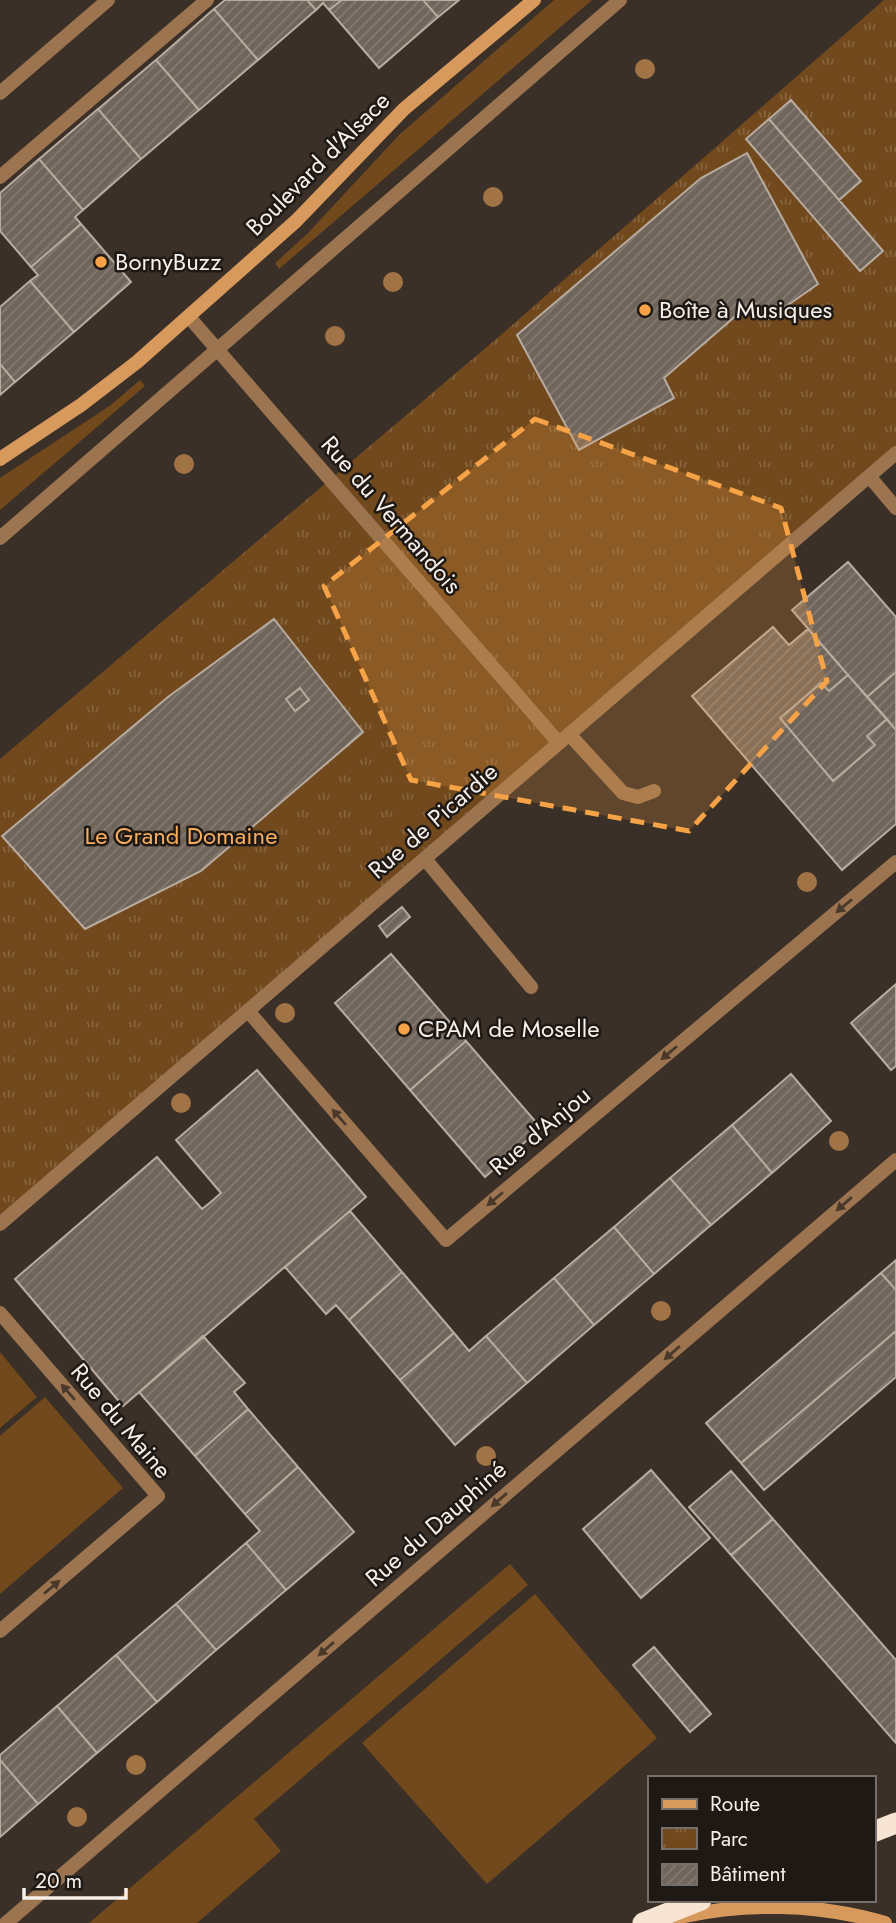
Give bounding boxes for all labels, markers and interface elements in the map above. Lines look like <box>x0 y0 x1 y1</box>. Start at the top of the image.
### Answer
street label: Boulevard d'Alsace <box>238 84 398 244</box>
place label: BornyBuzz <box>115 244 222 279</box>
marker: BornyBuzz <box>93 254 109 270</box>
place label: Boîte à Musiques <box>659 292 832 327</box>
marker: Boîte à Musiques <box>637 302 653 318</box>
street label: Rue du Vermandois <box>313 428 470 601</box>
street label: Rue de Picardie <box>360 754 505 887</box>
park label: Le Grand Domaine <box>84 818 278 853</box>
one-way arrow <box>835 899 853 914</box>
place label: CPAM de Moselle <box>418 1011 600 1046</box>
marker: CPAM de Moselle <box>396 1021 412 1037</box>
one-way arrow <box>661 1045 679 1060</box>
street label: Rue d'Anjou <box>481 1078 598 1183</box>
one-way arrow <box>331 1108 347 1126</box>
one-way arrow <box>487 1191 504 1206</box>
one-way arrow <box>836 1196 853 1211</box>
one-way arrow <box>663 1345 680 1360</box>
street label: Rue du Maine <box>63 1355 180 1486</box>
one-way arrow <box>60 1383 76 1401</box>
street label: Rue du Dauphiné <box>357 1452 514 1595</box>
one-way arrow <box>490 1492 507 1507</box>
one-way arrow <box>43 1579 61 1594</box>
one-way arrow <box>318 1641 335 1656</box>
legend <box>648 1776 875 1902</box>
text: Route <box>710 1789 760 1819</box>
text: Parc <box>710 1824 748 1854</box>
scale bar <box>24 1856 126 1900</box>
text: Bâtiment <box>710 1859 786 1889</box>
text: 20 m <box>35 1866 82 1896</box>

